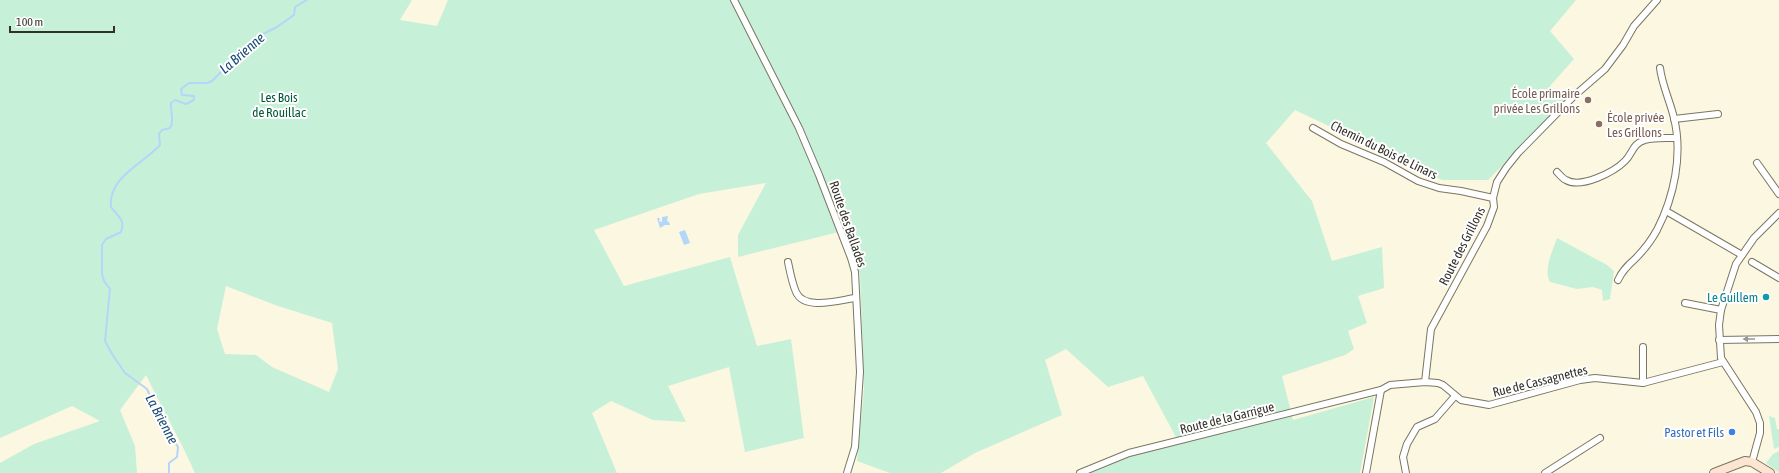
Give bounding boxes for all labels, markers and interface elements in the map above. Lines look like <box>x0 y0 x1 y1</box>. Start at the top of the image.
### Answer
scale bar <box>10 8 114 34</box>
text: 100 m <box>16 15 43 29</box>
water label: La Brienne <box>216 29 268 77</box>
place label: École primaire privée Les Grillons <box>1493 86 1580 116</box>
park label: Les Bois de Rouillac <box>252 90 306 120</box>
marker: École primaire privée Les Grillons <box>1583 95 1593 105</box>
place label: École privée Les Grillons <box>1607 110 1665 140</box>
street label: Chemin du Bois de Linars <box>1328 118 1440 183</box>
marker: École privée Les Grillons <box>1594 119 1604 129</box>
street label: Route des Ballades <box>826 179 870 270</box>
street label: Route des Grillons <box>1436 204 1488 288</box>
place label: Le Guillem <box>1707 290 1758 305</box>
marker: Le Guillem <box>1761 292 1771 302</box>
one-way arrow <box>1742 336 1755 342</box>
street label: Rue de Cassagnettes <box>1491 362 1589 400</box>
water label: La Brienne <box>142 391 182 447</box>
street label: Route de la Garrigue <box>1178 399 1276 437</box>
place label: Pastor et Fils <box>1664 425 1724 440</box>
marker: Pastor et Fils <box>1727 427 1737 437</box>

